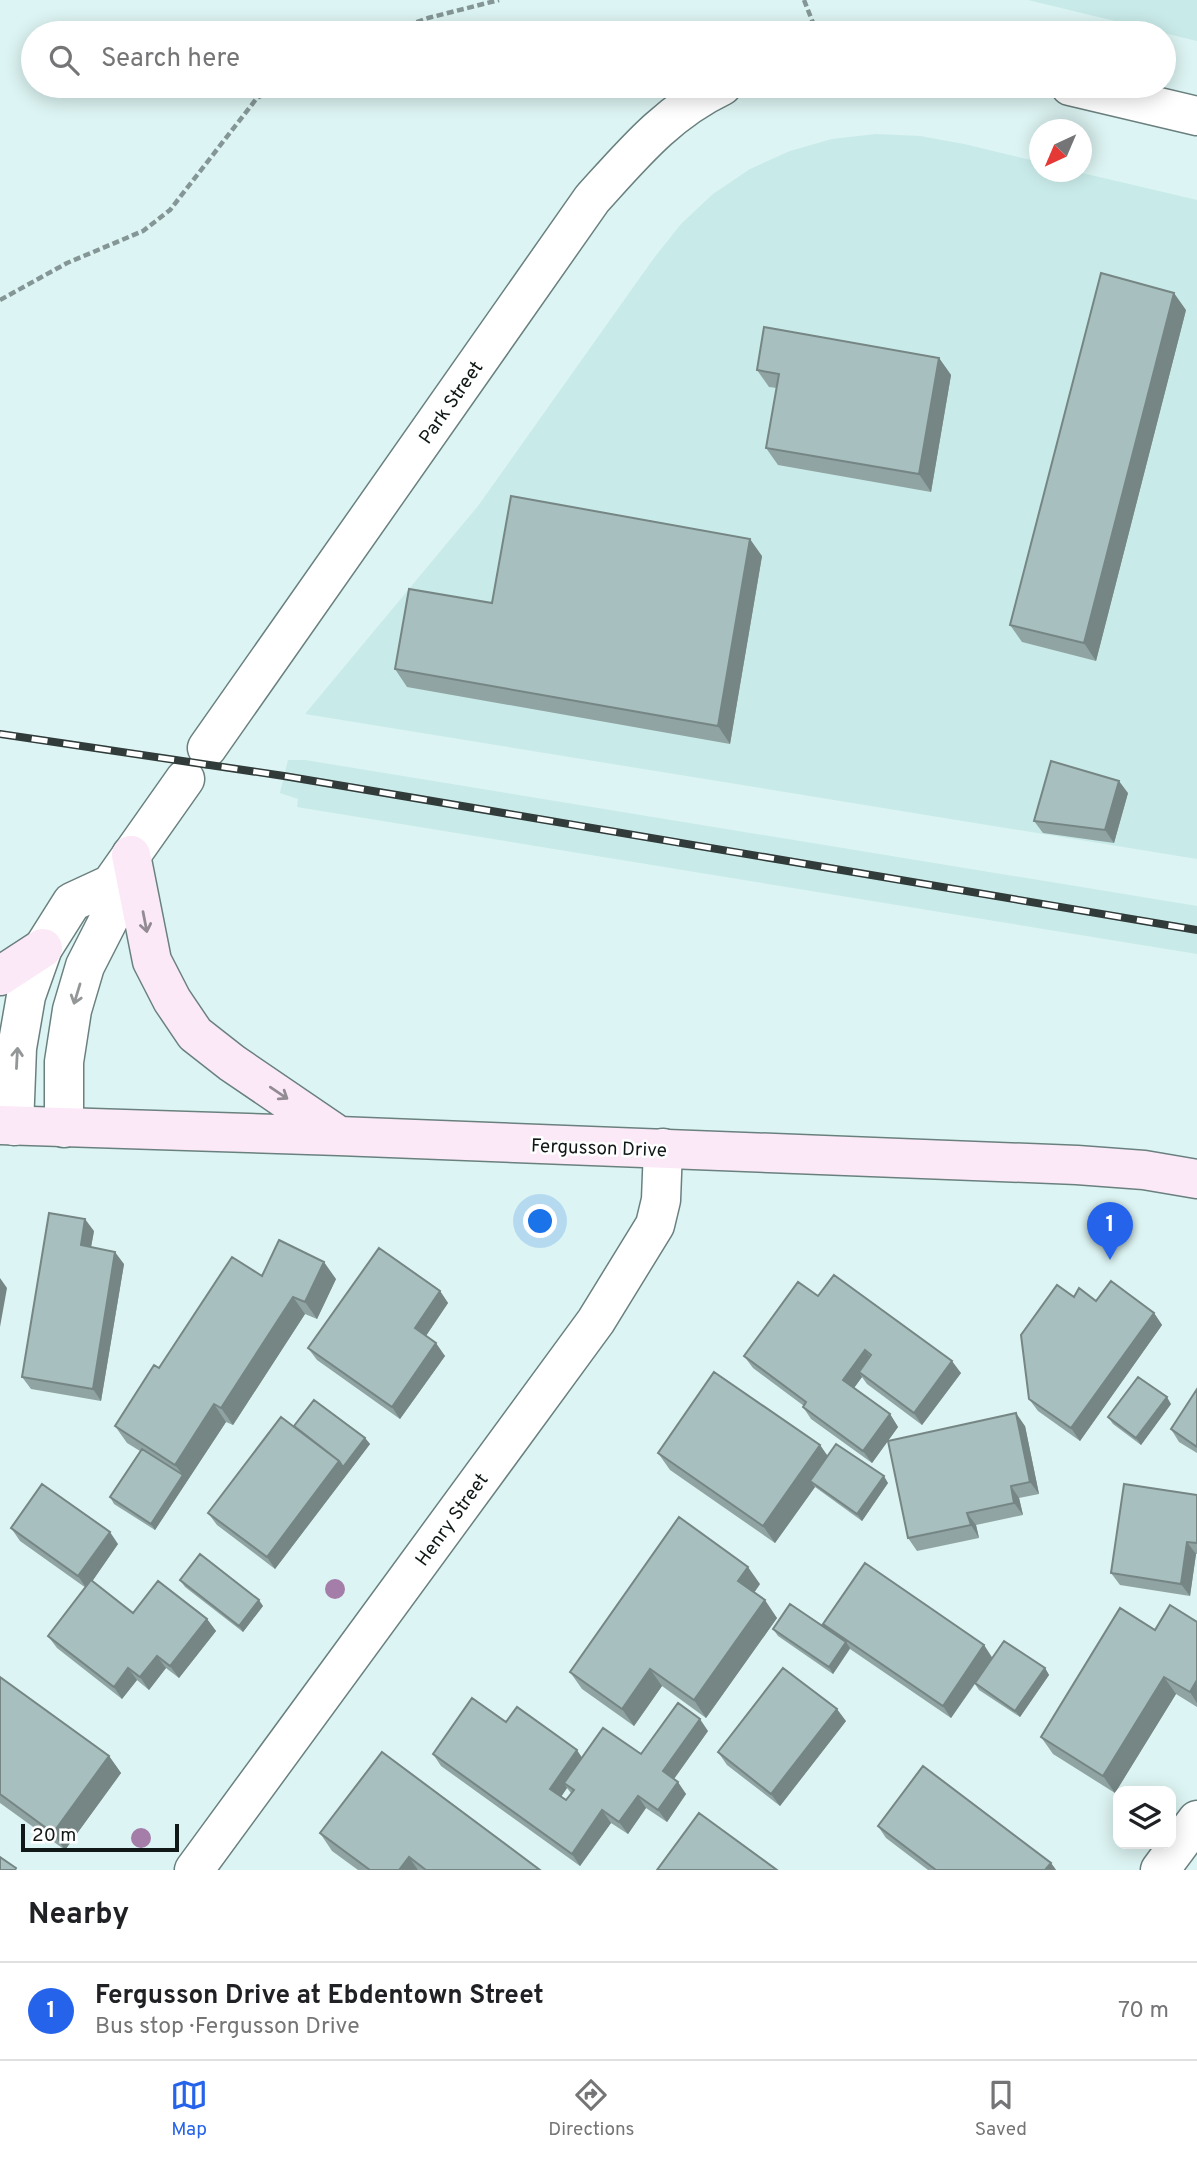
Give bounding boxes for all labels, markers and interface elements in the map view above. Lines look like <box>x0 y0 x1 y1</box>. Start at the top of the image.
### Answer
search box <box>21 21 1176 98</box>
icon: search <box>45 41 83 79</box>
text: Search here <box>101 43 240 76</box>
north arrow <box>1029 119 1092 182</box>
street label: Park Street <box>414 357 489 449</box>
one-way arrow <box>138 910 152 933</box>
one-way arrow <box>69 983 82 1005</box>
one-way arrow <box>10 1047 23 1070</box>
one-way arrow <box>269 1086 288 1101</box>
street label: Fergusson Drive <box>530 1135 667 1163</box>
pin: 1 <box>1087 1202 1133 1260</box>
your location <box>523 1204 557 1238</box>
street label: Henry Street <box>411 1469 494 1571</box>
map controls <box>1113 1786 1176 1849</box>
button: layers <box>1113 1786 1176 1849</box>
scale bar <box>21 1821 178 1853</box>
text: 20 m <box>32 1824 76 1848</box>
text: Nearby <box>28 1897 129 1934</box>
text: Fergusson Drive at Ebdentown Street <box>95 1980 544 2013</box>
text: 1 <box>46 1997 56 2026</box>
text: 70 m <box>1118 1997 1169 2026</box>
text: Bus stop · Fergusson Drive <box>95 2013 360 2042</box>
tab: Map <box>170 2076 208 2142</box>
tab: Directions <box>548 2076 635 2142</box>
tab: Saved <box>975 2076 1027 2142</box>

